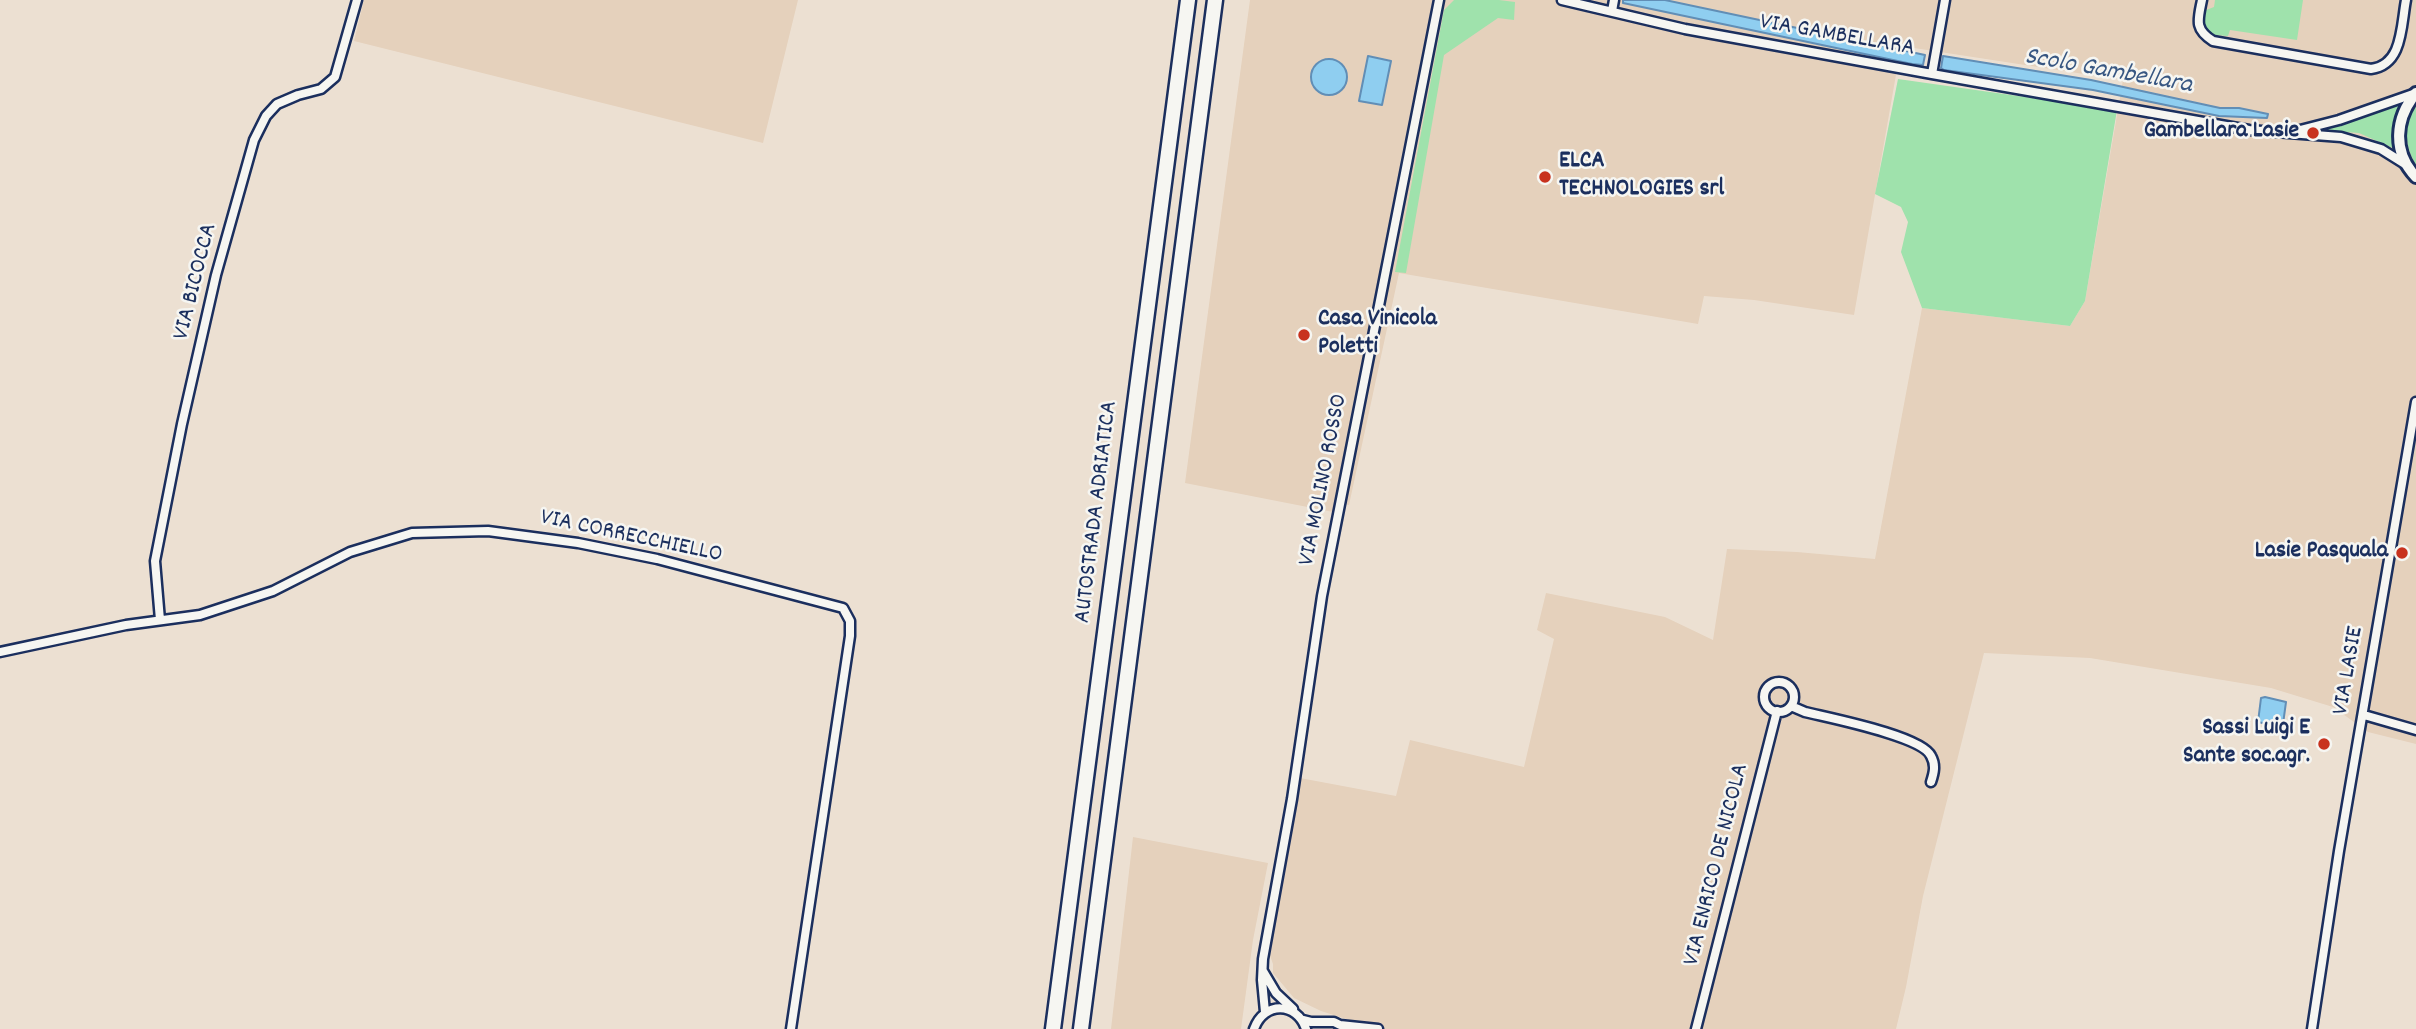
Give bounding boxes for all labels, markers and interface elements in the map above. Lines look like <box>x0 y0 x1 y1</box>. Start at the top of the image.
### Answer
street label: VIA GAMBELLARA <box>1757 9 1917 65</box>
water label: Scolo Gambellara <box>2022 43 2194 103</box>
place label: Gambellara Lasie <box>2144 119 2299 147</box>
marker: Gambellara Lasie <box>2305 125 2321 141</box>
place label: ELCA TECHNOLOGIES srl <box>1559 149 1724 205</box>
marker: ELCA TECHNOLOGIES srl <box>1537 169 1553 185</box>
street label: VIA BICOCCA <box>169 221 225 343</box>
place label: Casa Vinicola Poletti <box>1318 307 1437 363</box>
marker: Casa Vinicola Poletti <box>1296 327 1312 343</box>
street label: VIA MOLINO ROSSO <box>1294 392 1356 568</box>
street label: AUTOSTRADA ADRIATICA <box>1070 399 1126 625</box>
street label: VIA CORRECCHIELLO <box>537 505 725 571</box>
place label: Lasie Pasquala <box>2255 539 2388 567</box>
marker: Lasie Pasquala <box>2394 545 2410 561</box>
street label: VIA LASIE <box>2328 624 2372 718</box>
place label: Sassi Luigi E Sante soc.agr. <box>2183 716 2310 772</box>
marker: Sassi Luigi E Sante soc.agr. <box>2316 736 2332 752</box>
street label: VIA ENRICO DE NICOLA <box>1679 761 1757 969</box>

